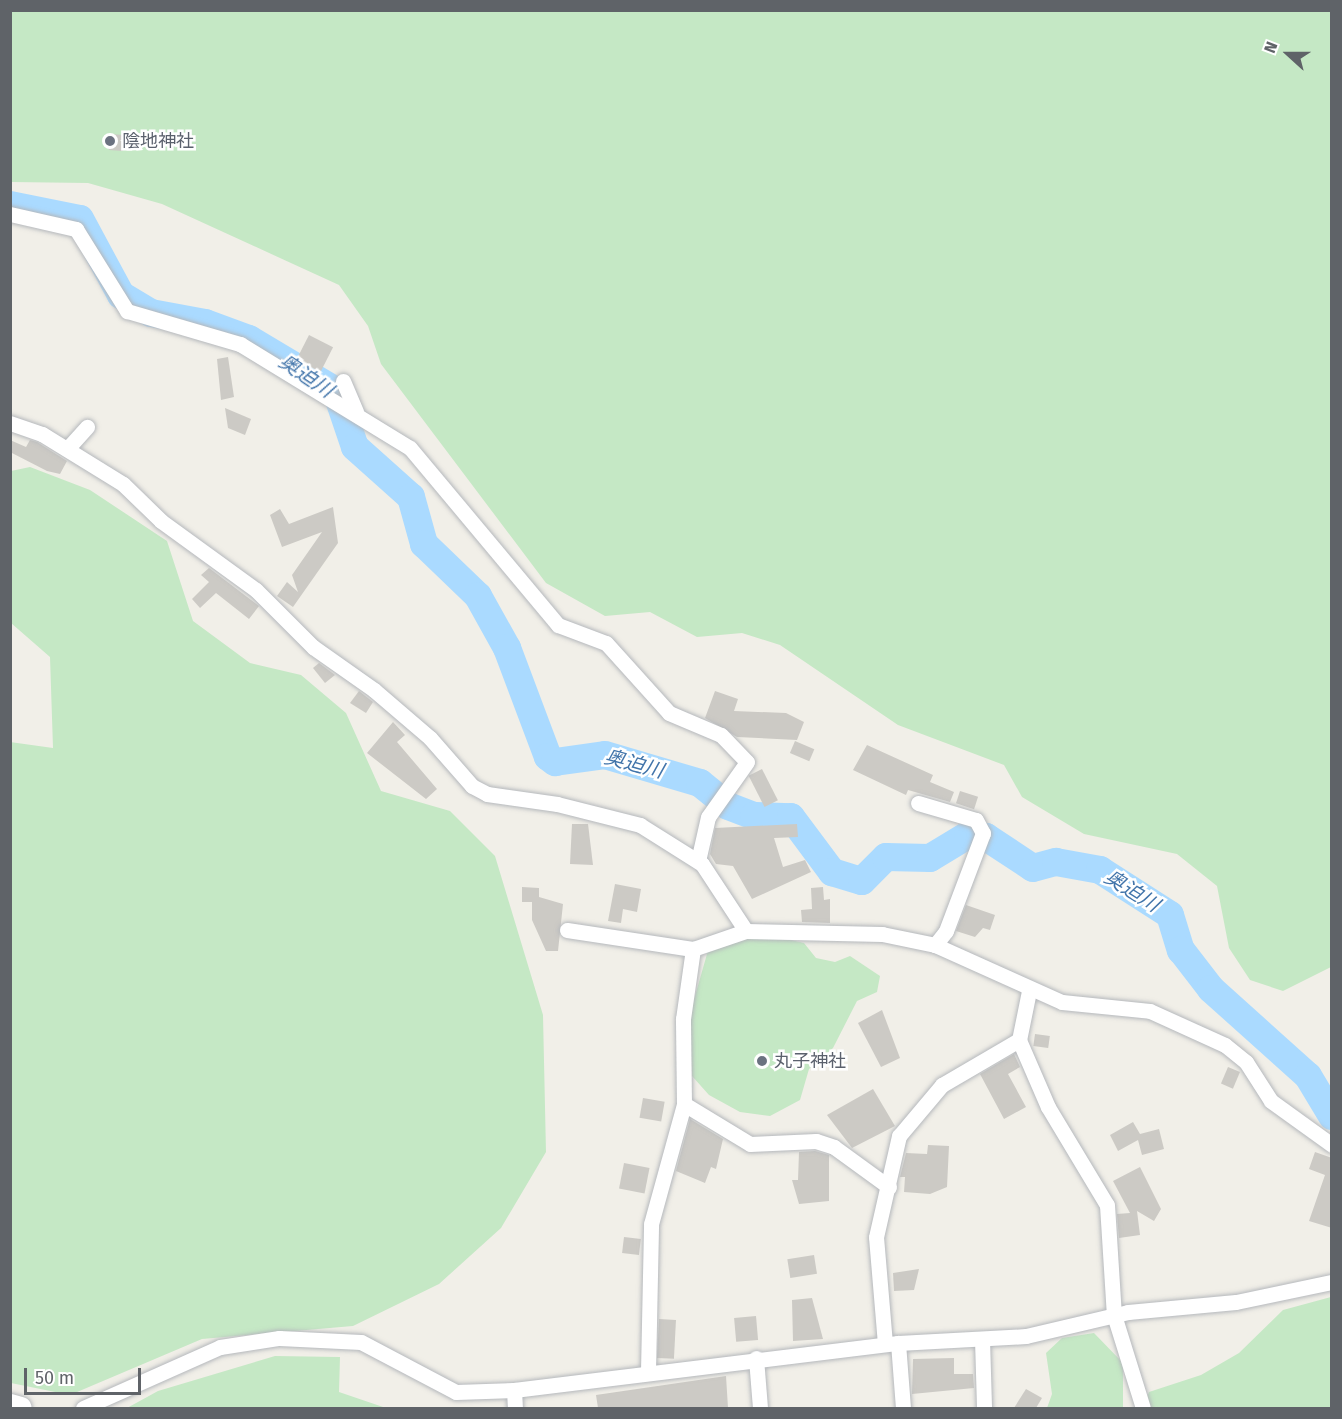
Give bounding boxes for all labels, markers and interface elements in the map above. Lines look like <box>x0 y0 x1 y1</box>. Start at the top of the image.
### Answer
north arrow <box>1258 24 1318 84</box>
text: N <box>1260 39 1281 56</box>
place label: 陰地神社 <box>122 130 194 152</box>
marker: 陰地神社 <box>103 134 117 148</box>
water label: 奥迫川 <box>274 349 338 403</box>
water label: 奥迫川 <box>602 745 666 783</box>
water label: 奥迫川 <box>1100 865 1164 917</box>
place label: 丸子神社 <box>774 1050 846 1072</box>
marker: 丸子神社 <box>755 1054 769 1068</box>
scale bar <box>27 1356 144 1394</box>
text: 50 m <box>35 1367 74 1389</box>

